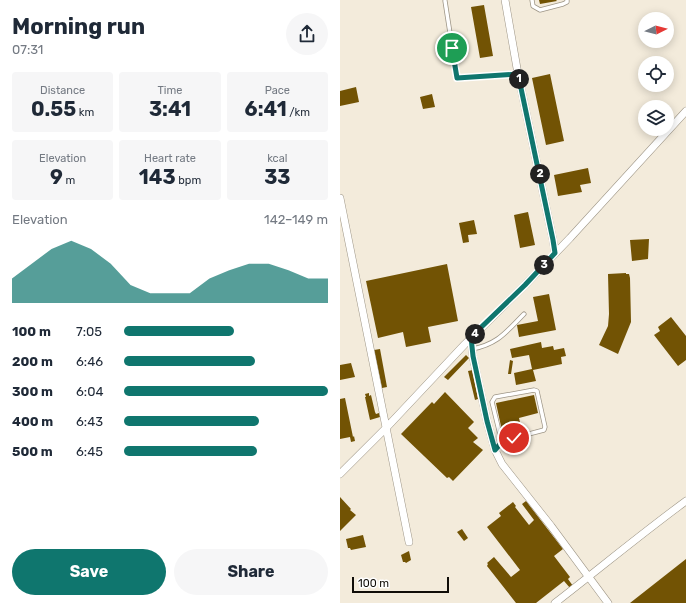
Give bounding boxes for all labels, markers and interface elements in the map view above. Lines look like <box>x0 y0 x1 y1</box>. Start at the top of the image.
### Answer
north arrow <box>638 12 674 48</box>
map controls <box>638 12 674 136</box>
text: Morning run <box>12 13 145 40</box>
button: share <box>286 13 328 55</box>
pin <box>435 31 469 65</box>
icon: arrive <box>441 37 463 59</box>
text: 07:31 <box>12 42 43 57</box>
button: locate <box>638 56 674 92</box>
pin: 1 <box>509 69 529 89</box>
text: 1 <box>516 72 522 85</box>
text: Distance <box>40 84 85 97</box>
text: Time <box>158 84 182 97</box>
text: Pace <box>265 84 290 97</box>
text: 0.55 <box>31 97 76 121</box>
text: 3:41 <box>149 97 191 121</box>
text: 6:41 <box>245 97 287 121</box>
button: layers <box>638 100 674 136</box>
text: km <box>76 106 94 119</box>
text: /km <box>287 106 310 119</box>
text: Elevation <box>39 152 86 165</box>
text: Heart rate <box>144 152 196 165</box>
text: kcal <box>267 152 287 165</box>
pin: 2 <box>530 164 550 184</box>
text: 9 <box>50 165 63 189</box>
text: 143 <box>139 165 176 189</box>
text: 33 <box>264 165 291 189</box>
text: 2 <box>536 167 544 180</box>
text: m <box>63 174 75 187</box>
text: bpm <box>176 174 201 187</box>
text: Elevation <box>12 212 68 227</box>
text: 142–149 m <box>264 212 328 227</box>
pin: 3 <box>534 255 554 275</box>
text: 3 <box>540 258 548 271</box>
text: 100 m <box>12 324 51 339</box>
text: 7:05 <box>76 324 102 339</box>
pin: 4 <box>465 324 485 344</box>
text: 4 <box>471 327 479 340</box>
text: 200 m <box>12 354 53 369</box>
text: 6:46 <box>76 354 103 369</box>
text: 300 m <box>12 384 53 399</box>
text: 6:04 <box>76 384 104 399</box>
text: 400 m <box>12 414 53 429</box>
text: 6:43 <box>76 414 103 429</box>
pin <box>497 421 531 455</box>
icon: check <box>503 427 525 449</box>
text: 500 m <box>12 444 53 459</box>
text: 6:45 <box>76 444 103 459</box>
button: Save <box>12 549 166 595</box>
button: Share <box>174 549 328 595</box>
scale bar <box>352 575 449 594</box>
text: 100 m <box>358 577 389 590</box>

